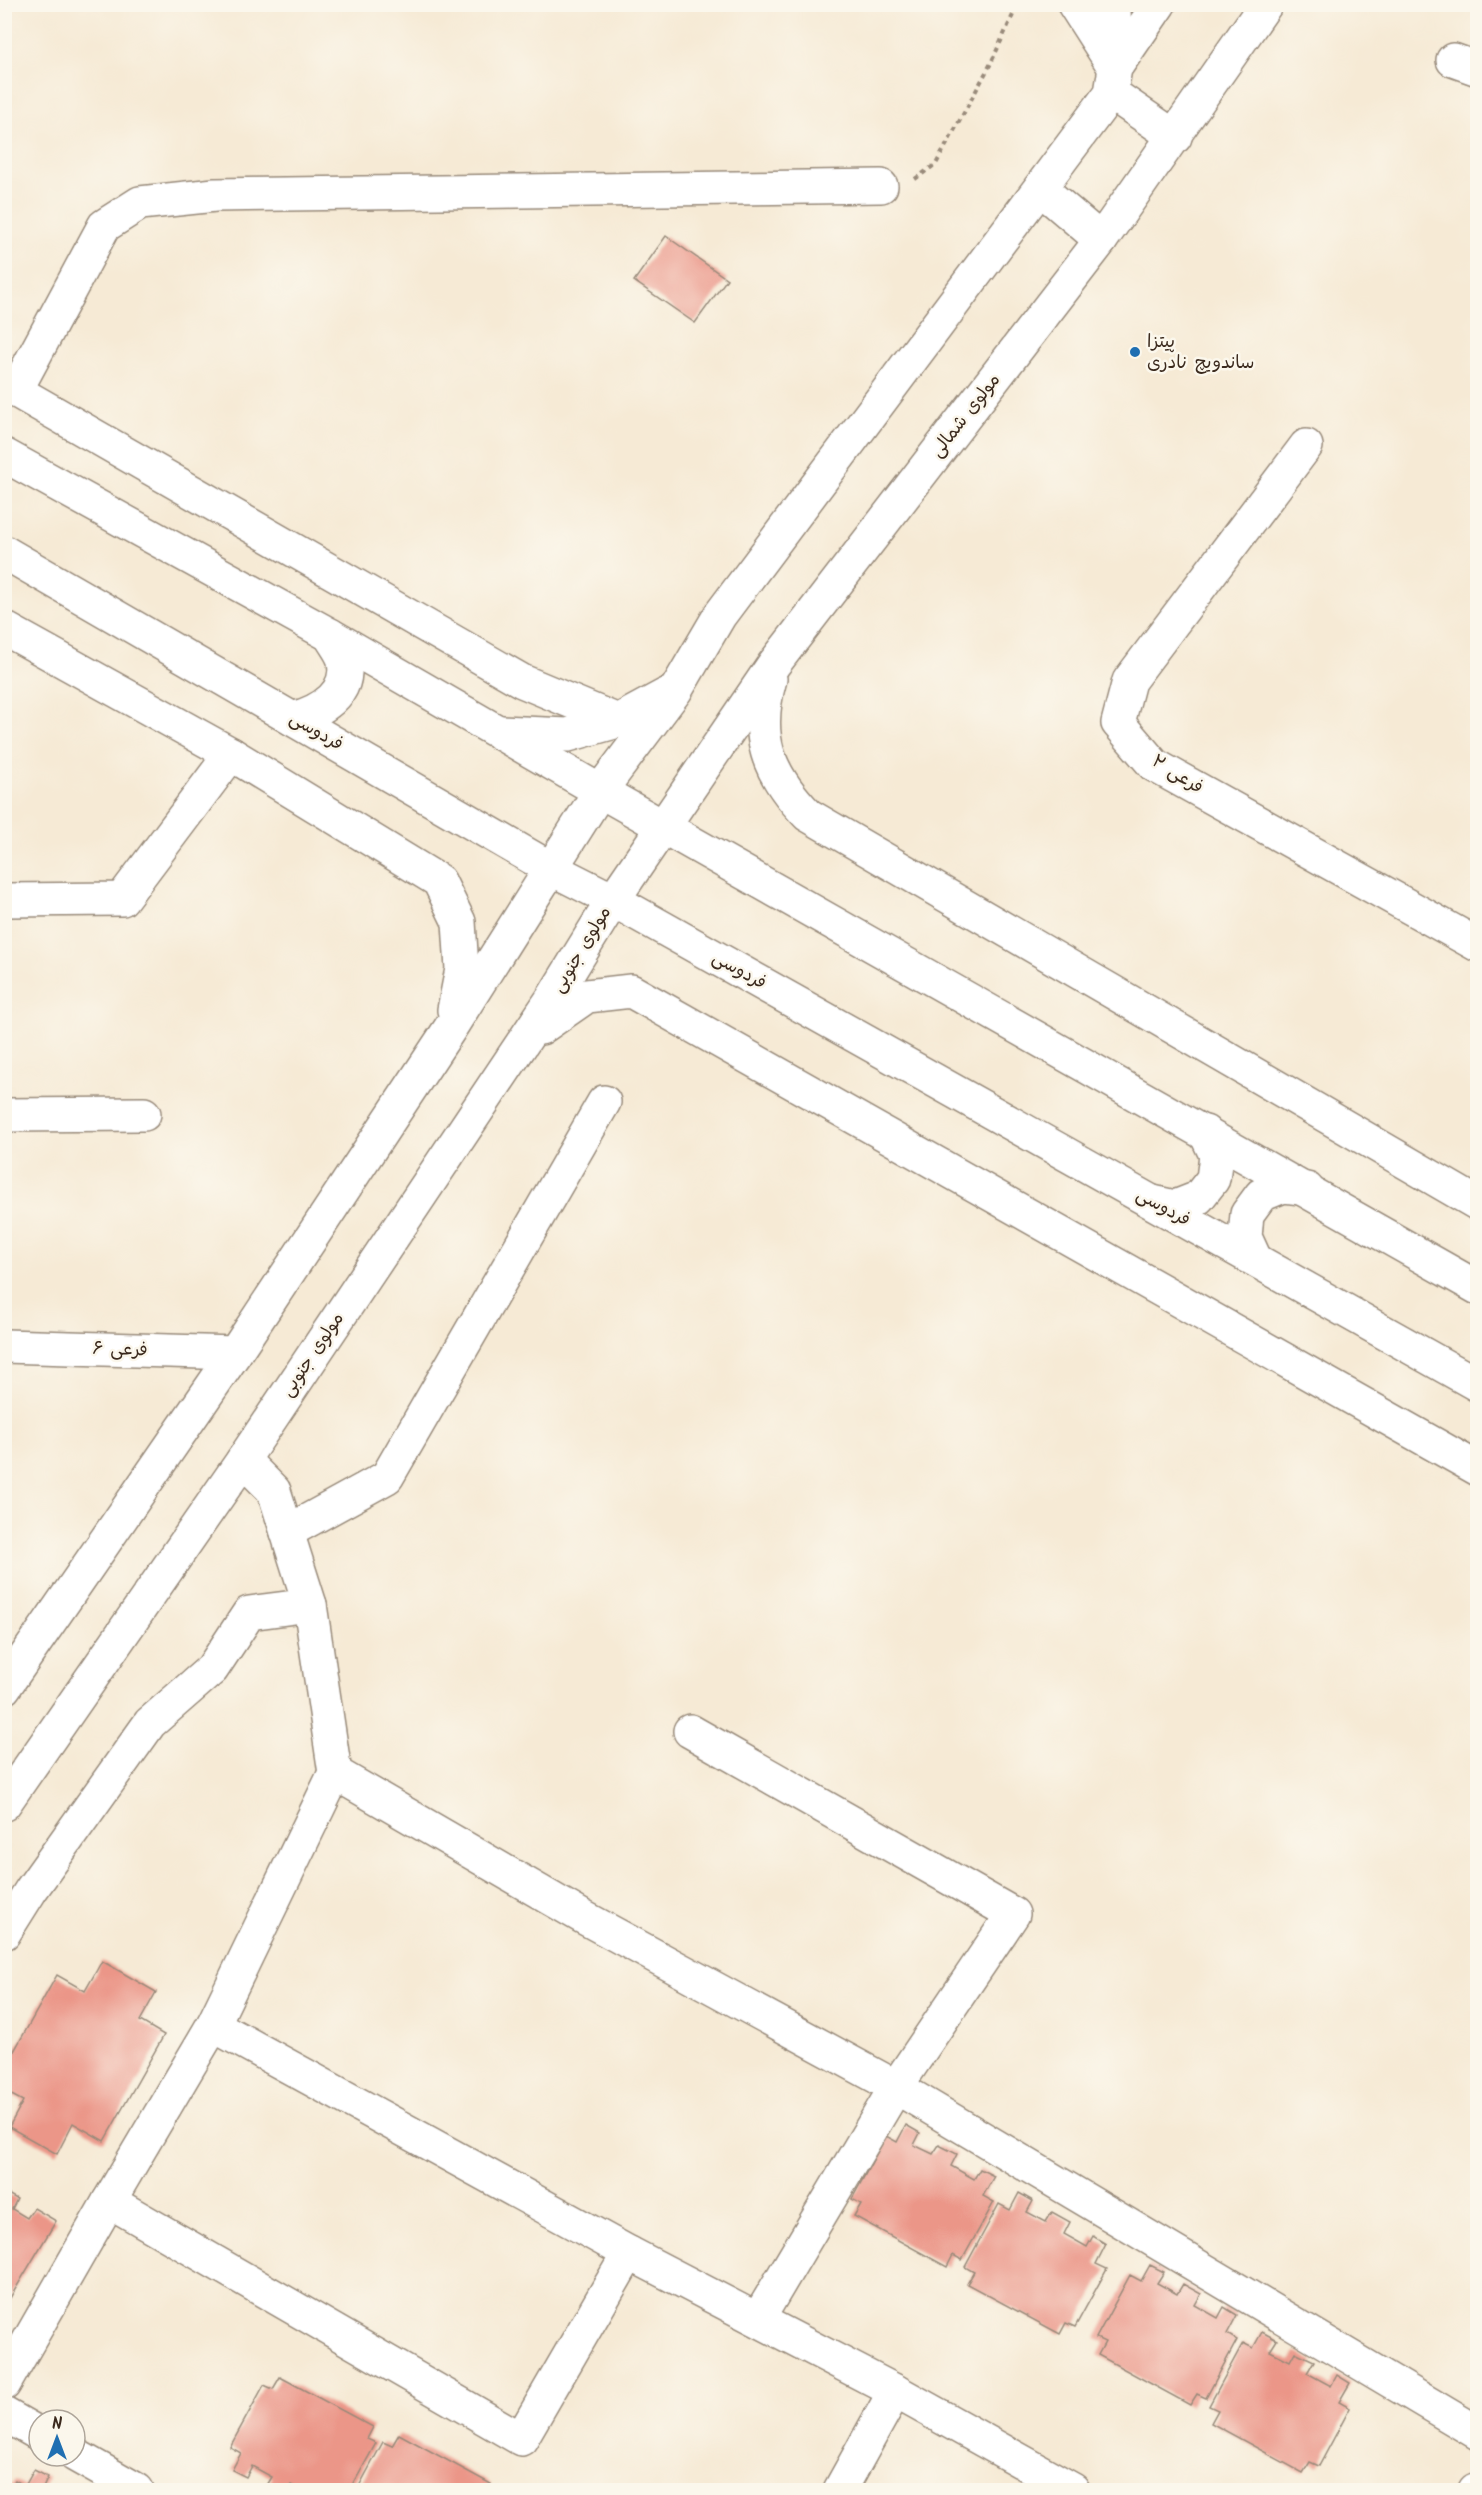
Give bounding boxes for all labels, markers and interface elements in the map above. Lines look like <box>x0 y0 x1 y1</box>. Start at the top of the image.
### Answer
place label: پیتزا ساندویچ نادری <box>1147 328 1254 378</box>
marker: پیتزا ساندویچ نادری <box>1128 345 1142 359</box>
street label: مولوی شمالی <box>924 368 1008 464</box>
street label: فردوسی <box>283 705 349 759</box>
street label: فرعی ۲ <box>1145 748 1209 802</box>
street label: مولوی جنوبی <box>545 901 619 999</box>
street label: فردوسی <box>706 944 772 998</box>
street label: فردوسی <box>1130 1181 1196 1235</box>
street label: مولوی جنوبی <box>274 1307 352 1403</box>
street label: فرعی ۶ <box>92 1335 148 1365</box>
north arrow <box>27 2408 87 2468</box>
text: N <box>52 2412 62 2437</box>

